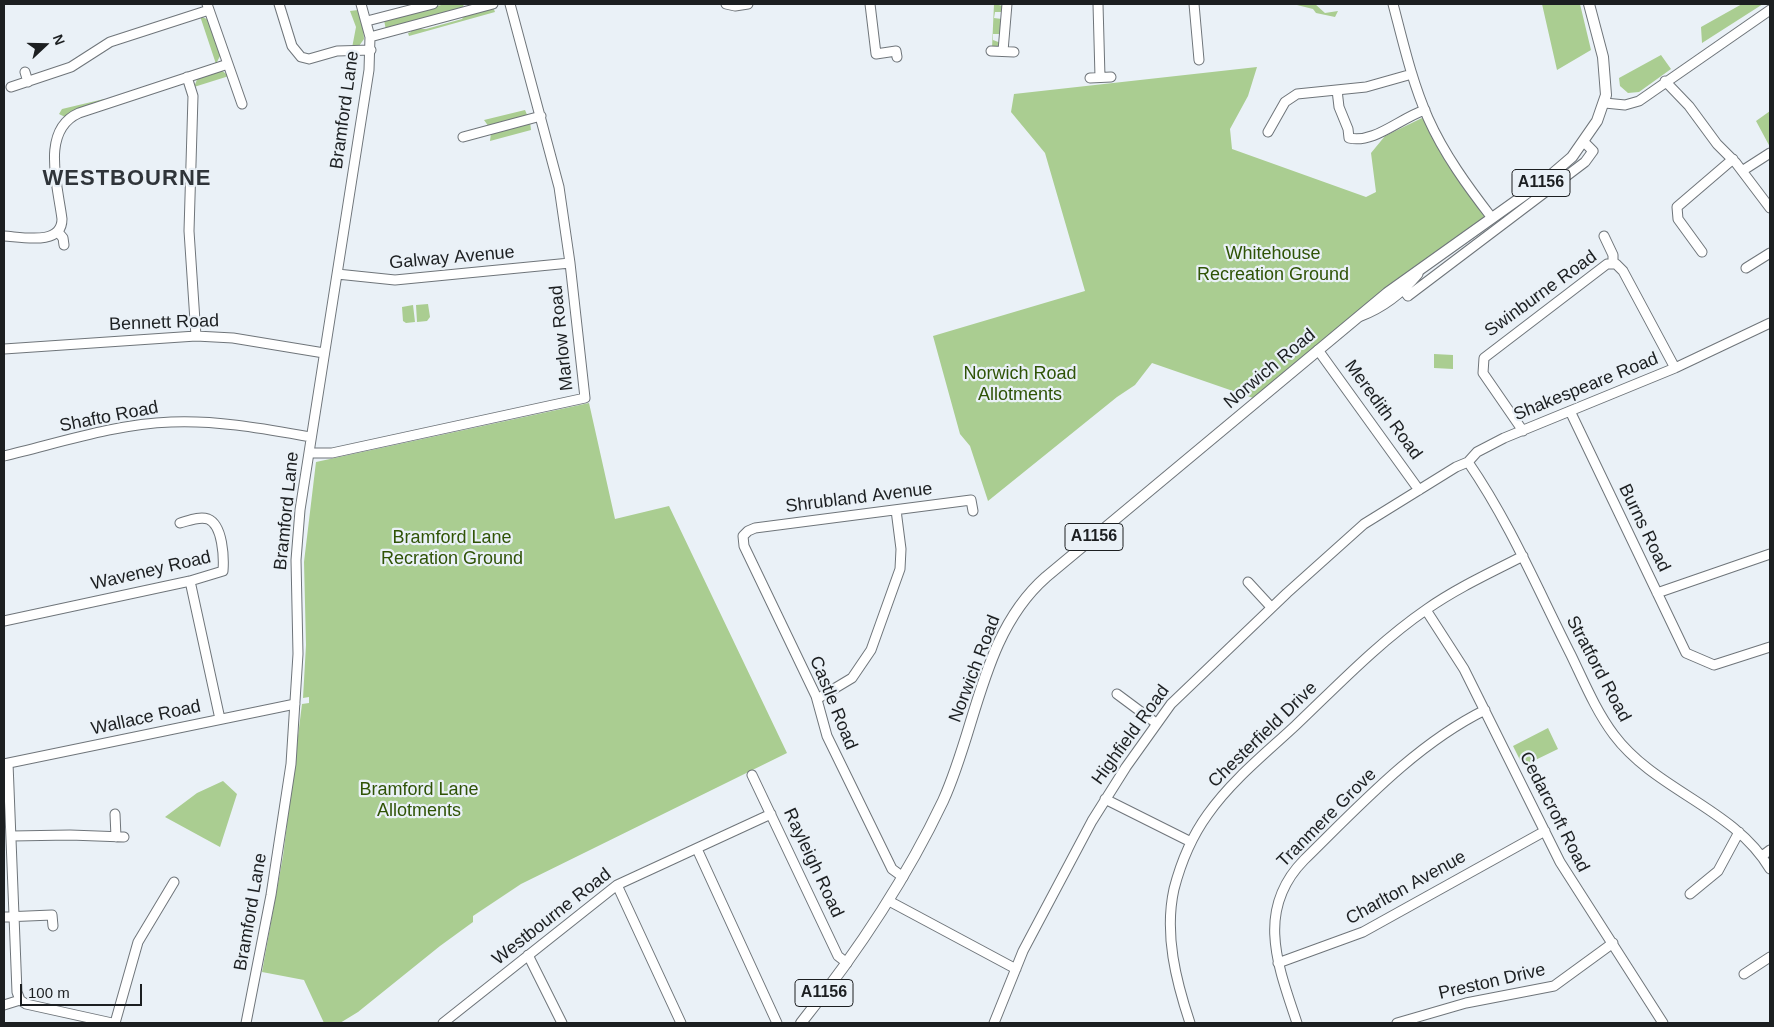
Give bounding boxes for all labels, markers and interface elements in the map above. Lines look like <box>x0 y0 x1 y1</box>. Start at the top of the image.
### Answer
north arrow <box>20 20 70 70</box>
text: N <box>50 32 68 47</box>
street label: Bramford Lane <box>326 50 364 170</box>
district label: WESTBOURNE <box>41 166 213 192</box>
road number: A1156 <box>1512 170 1570 197</box>
street label: Galway Avenue <box>388 242 516 274</box>
park label: Whitehouse Recreation Ground <box>1197 243 1349 286</box>
street label: Swinburne Road <box>1481 246 1601 342</box>
street label: Marlow Road <box>546 284 578 392</box>
street label: Bennett Road <box>109 310 219 336</box>
street label: Norwich Road <box>1220 324 1320 414</box>
street label: Shakespeare Road <box>1511 348 1661 426</box>
street label: Meredith Road <box>1340 356 1426 464</box>
park label: Norwich Road Allotments <box>963 363 1077 406</box>
street label: Shafto Road <box>58 397 160 437</box>
street label: Bramford Lane <box>270 451 304 571</box>
street label: Shrubland Avenue <box>784 478 934 518</box>
street label: Burns Road <box>1613 481 1675 575</box>
road number: A1156 <box>1065 524 1123 550</box>
park label: Bramford Lane Recration Ground <box>381 527 523 570</box>
street label: Waveney Road <box>89 547 213 595</box>
street label: Norwich Road <box>945 612 1005 726</box>
street label: Stratford Road <box>1561 612 1635 726</box>
street label: Castle Road <box>804 653 862 753</box>
street label: Chesterfield Drive <box>1204 678 1322 792</box>
street label: Highfield Road <box>1088 681 1174 789</box>
street label: Wallace Road <box>89 696 203 740</box>
street label: Cedarcroft Road <box>1514 748 1594 876</box>
street label: Tranmere Grove <box>1273 764 1381 872</box>
park label: Bramford Lane Allotments <box>359 779 479 822</box>
street label: Rayleigh Road <box>778 805 848 921</box>
street label: Charlton Avenue <box>1342 846 1470 930</box>
street label: Bramford Lane <box>230 851 272 973</box>
street label: Westbourne Road <box>488 864 616 970</box>
street label: Preston Drive <box>1436 959 1548 1005</box>
scale bar <box>22 974 145 1006</box>
road number: A1156 <box>795 980 853 1006</box>
text: 100 m <box>28 984 70 1001</box>

